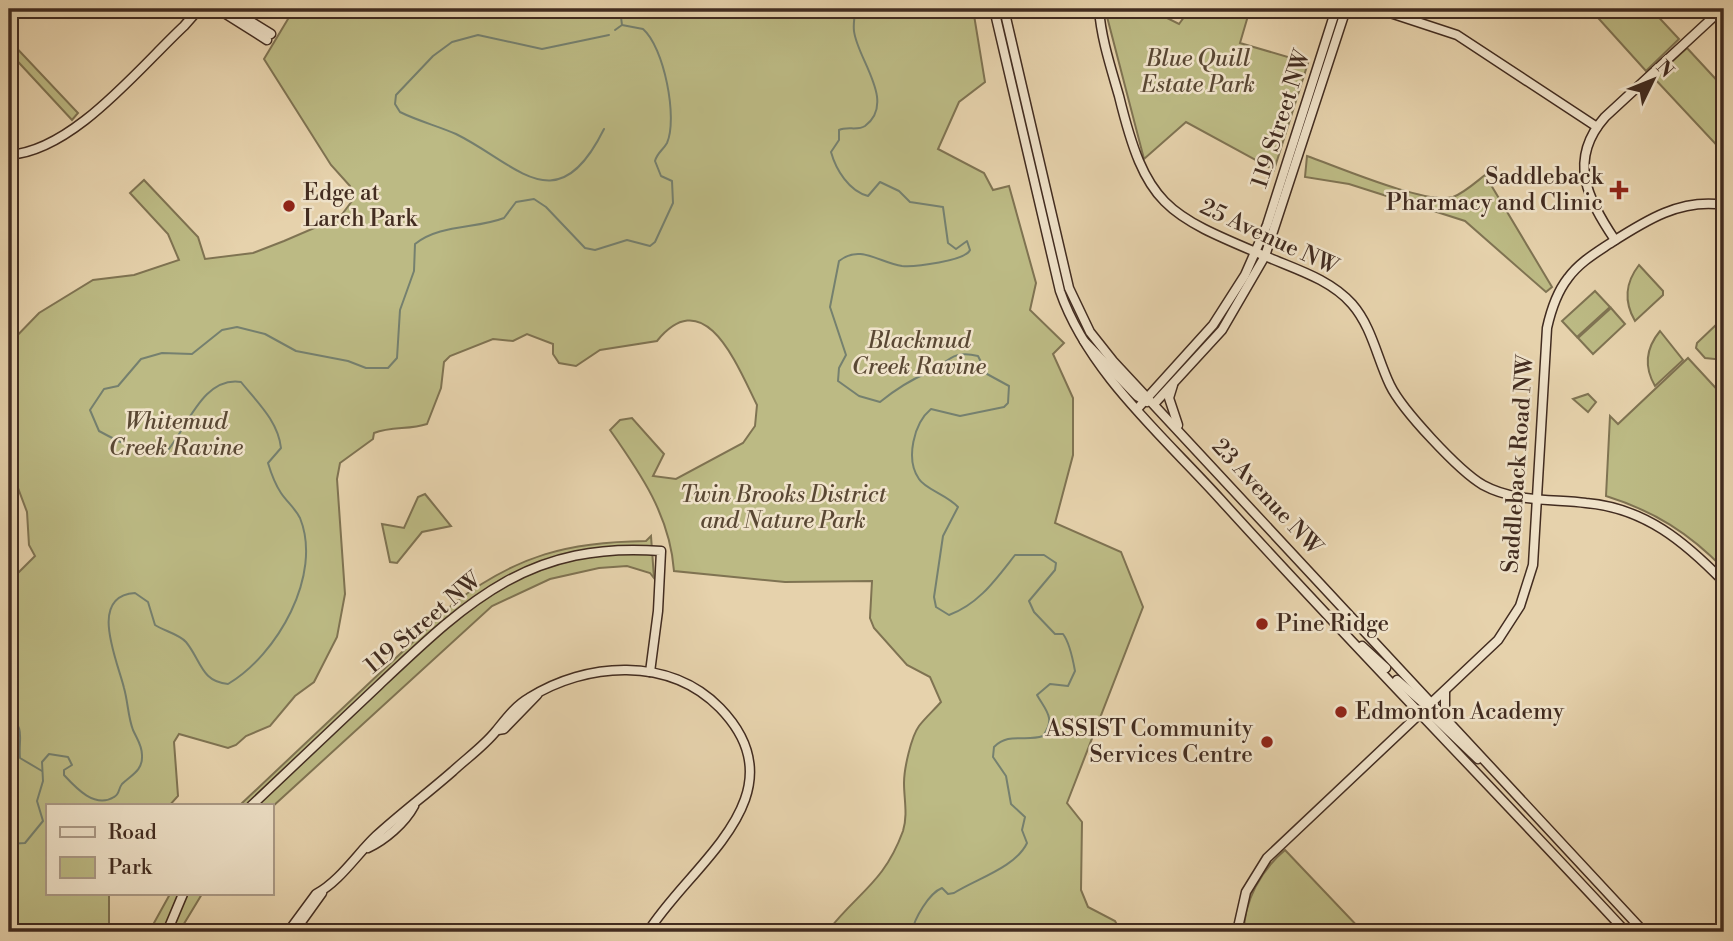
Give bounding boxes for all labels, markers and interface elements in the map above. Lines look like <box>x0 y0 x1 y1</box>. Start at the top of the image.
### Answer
park label: Blue Quill Estate Park <box>1140 45 1255 99</box>
street label: 119 Street NW <box>1245 45 1317 192</box>
north arrow <box>1618 46 1688 116</box>
text: N <box>1651 55 1679 83</box>
place label: Saddleback Pharmacy and Clinic <box>1386 163 1604 217</box>
place label: Edge at Larch Park <box>303 179 418 233</box>
marker: Saddleback Pharmacy and Clinic <box>1609 180 1629 200</box>
street label: 25 Avenue NW <box>1196 193 1343 282</box>
marker: Edge at Larch Park <box>281 198 297 214</box>
park label: Blackmud Creek Ravine <box>852 327 987 381</box>
street label: Saddleback Road NW <box>1496 353 1540 574</box>
park label: Whitemud Creek Ravine <box>109 408 244 462</box>
street label: 23 Avenue NW <box>1206 433 1329 562</box>
park label: Twin Brooks District and Nature Park <box>680 481 887 535</box>
street label: 119 Street NW <box>359 565 488 680</box>
place label: Pine Ridge <box>1276 610 1389 638</box>
marker: Pine Ridge <box>1254 616 1270 632</box>
place label: Edmonton Academy <box>1355 698 1565 726</box>
marker: Edmonton Academy <box>1333 704 1349 720</box>
place label: ASSIST Community Services Centre <box>1045 715 1254 769</box>
marker: ASSIST Community Services Centre <box>1259 734 1275 750</box>
legend <box>46 804 273 895</box>
text: Road <box>108 820 157 846</box>
text: Park <box>108 855 153 881</box>

